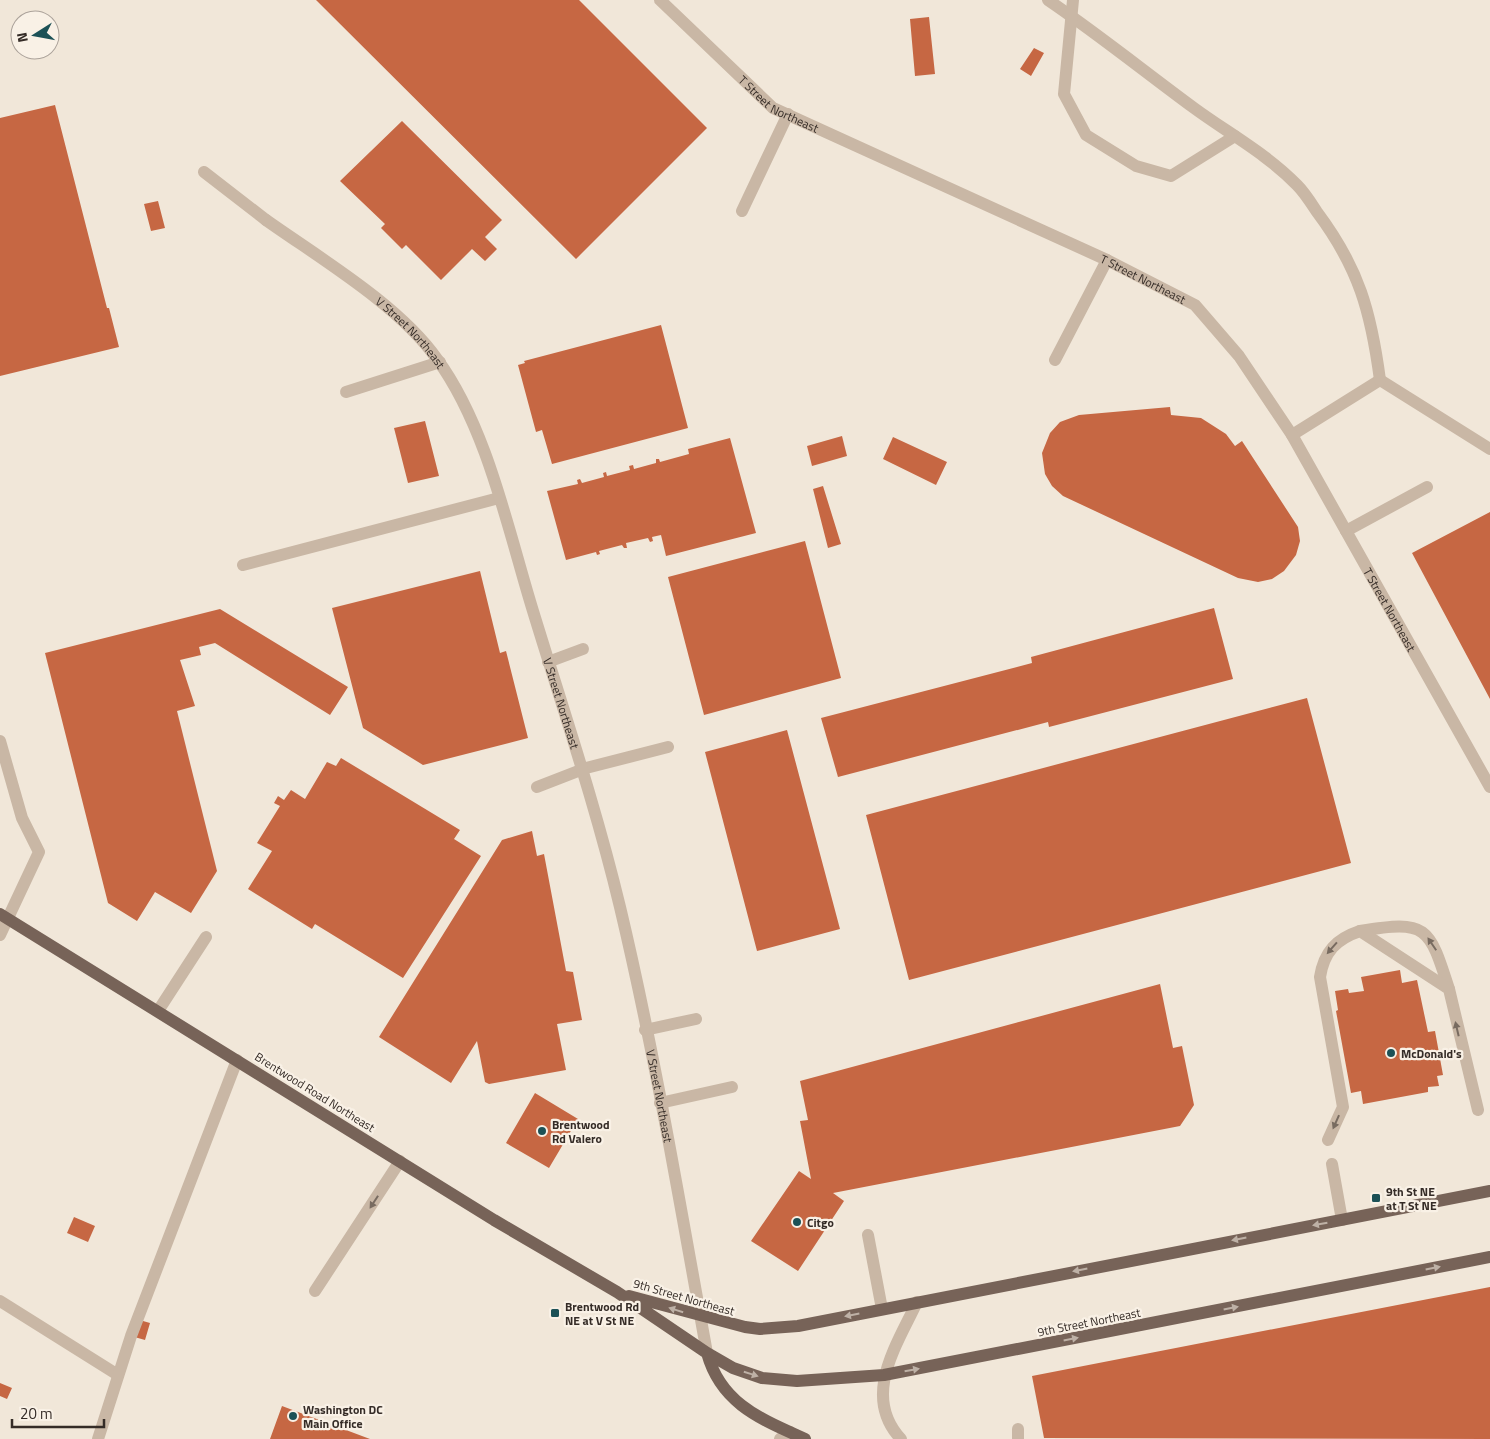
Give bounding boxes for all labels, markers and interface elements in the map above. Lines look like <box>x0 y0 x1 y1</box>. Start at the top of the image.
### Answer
north arrow <box>10 10 60 60</box>
text: N <box>11 31 33 44</box>
street label: T Street Northeast <box>735 71 823 137</box>
street label: T Street Northeast <box>1097 249 1190 309</box>
street label: V Street Northeast <box>372 292 451 373</box>
street label: T Street Northeast <box>1359 564 1422 655</box>
street label: V Street Northeast <box>539 655 585 752</box>
one-way arrow <box>1427 937 1437 951</box>
one-way arrow <box>1327 942 1338 955</box>
one-way arrow <box>1453 1020 1461 1036</box>
place label: McDonald's <box>1401 1044 1462 1063</box>
street label: Brentwood Road Northeast <box>251 1047 379 1137</box>
marker: McDonald's <box>1385 1047 1397 1059</box>
street label: V Street Northeast <box>642 1048 678 1145</box>
place label: Brentwood Rd Valero <box>552 1115 610 1148</box>
one-way arrow <box>1332 1115 1340 1129</box>
marker: Brentwood Rd Valero <box>536 1125 548 1137</box>
place label: 9th St NE at T St NE <box>1386 1182 1437 1215</box>
marker: 9th St NE at T St NE <box>1370 1192 1382 1204</box>
one-way arrow <box>369 1195 378 1208</box>
place label: Citgo <box>807 1213 834 1232</box>
marker: Citgo <box>791 1216 803 1228</box>
one-way arrow <box>1311 1221 1327 1229</box>
one-way arrow <box>1231 1236 1247 1244</box>
one-way arrow <box>1425 1264 1441 1272</box>
one-way arrow <box>1071 1267 1087 1275</box>
street label: 9th Street Northeast <box>631 1273 738 1321</box>
place label: Brentwood Rd NE at V St NE <box>565 1297 639 1330</box>
street label: 9th Street Northeast <box>1036 1303 1143 1341</box>
one-way arrow <box>1223 1304 1238 1312</box>
one-way arrow <box>668 1305 683 1313</box>
marker: Brentwood Rd NE at V St NE <box>549 1307 561 1319</box>
one-way arrow <box>844 1312 860 1320</box>
one-way arrow <box>1064 1335 1080 1343</box>
one-way arrow <box>904 1366 920 1374</box>
one-way arrow <box>743 1371 758 1379</box>
scale bar <box>12 1396 105 1428</box>
place label: Washington DC Main Office <box>303 1400 383 1433</box>
text: 20 m <box>20 1402 53 1425</box>
marker: Washington DC Main Office <box>287 1410 299 1422</box>

